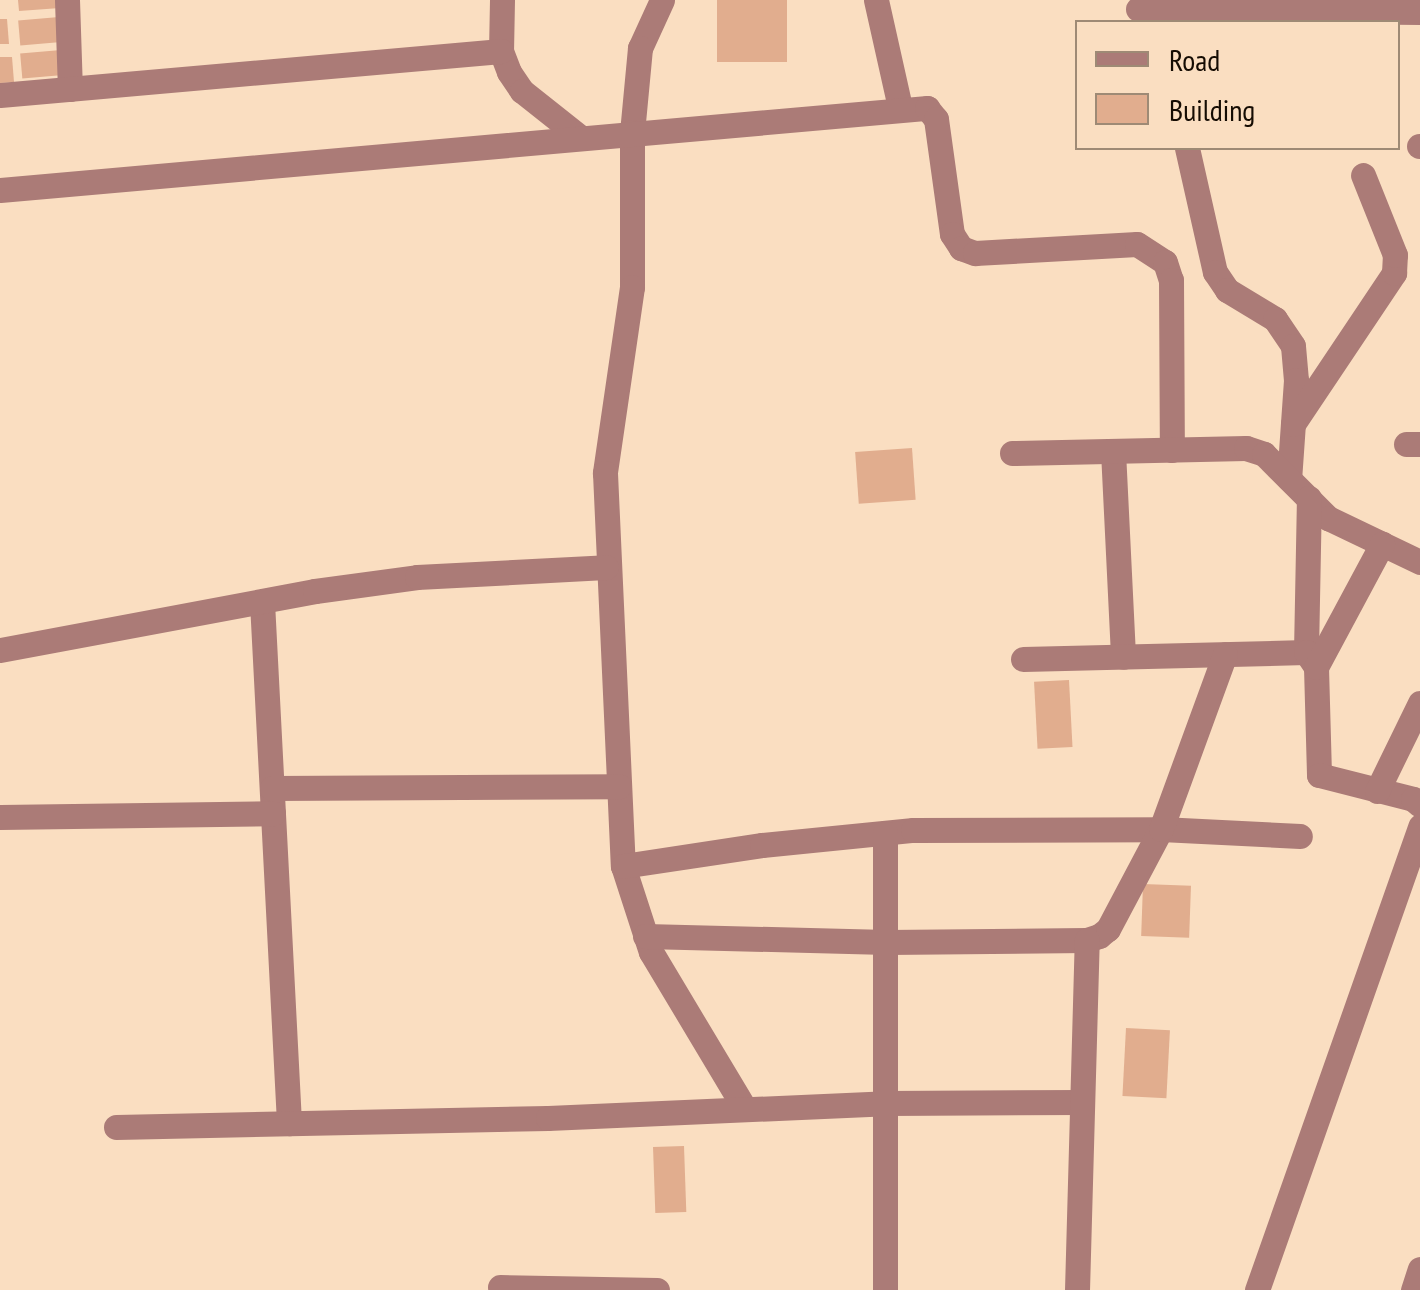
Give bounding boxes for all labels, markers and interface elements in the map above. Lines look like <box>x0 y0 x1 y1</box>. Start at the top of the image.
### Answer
legend <box>1075 20 1400 150</box>
text: Road <box>1169 40 1220 79</box>
text: Building <box>1169 90 1255 129</box>

